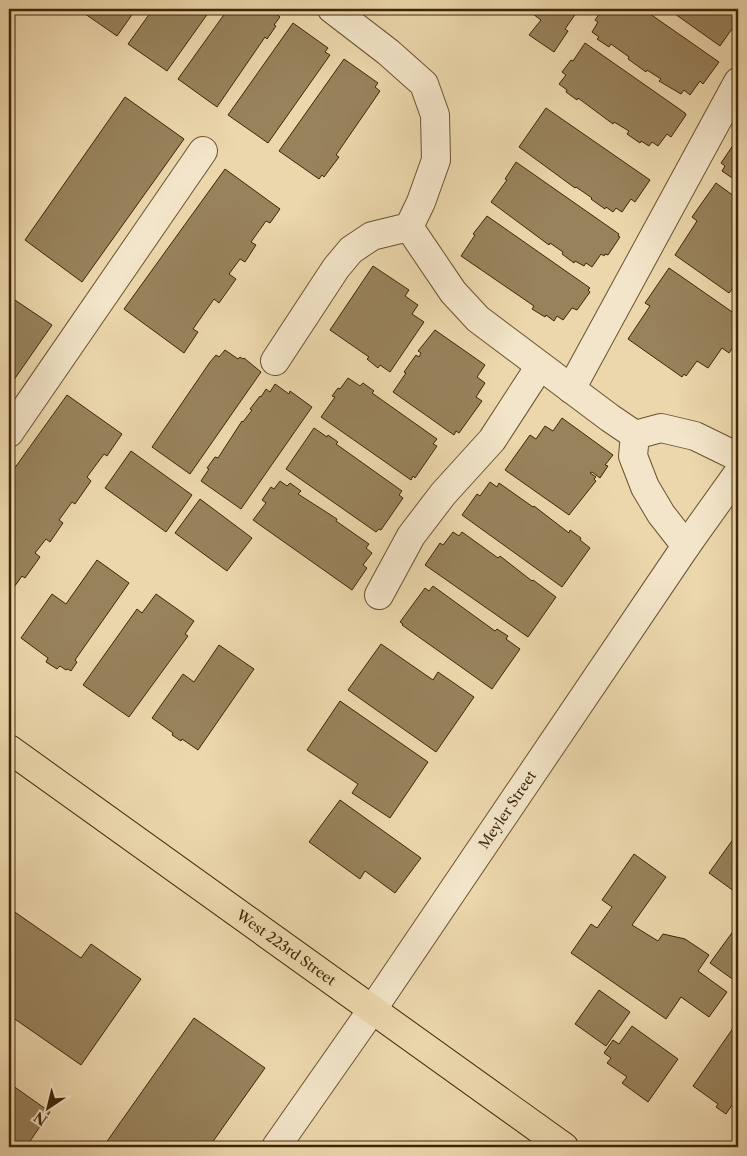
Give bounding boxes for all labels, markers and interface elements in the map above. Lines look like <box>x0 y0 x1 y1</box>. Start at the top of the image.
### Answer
street label: Meyler Street <box>475 767 540 852</box>
street label: West 223rd Street <box>232 905 339 990</box>
north arrow <box>22 1084 72 1134</box>
text: N <box>30 1108 51 1130</box>

